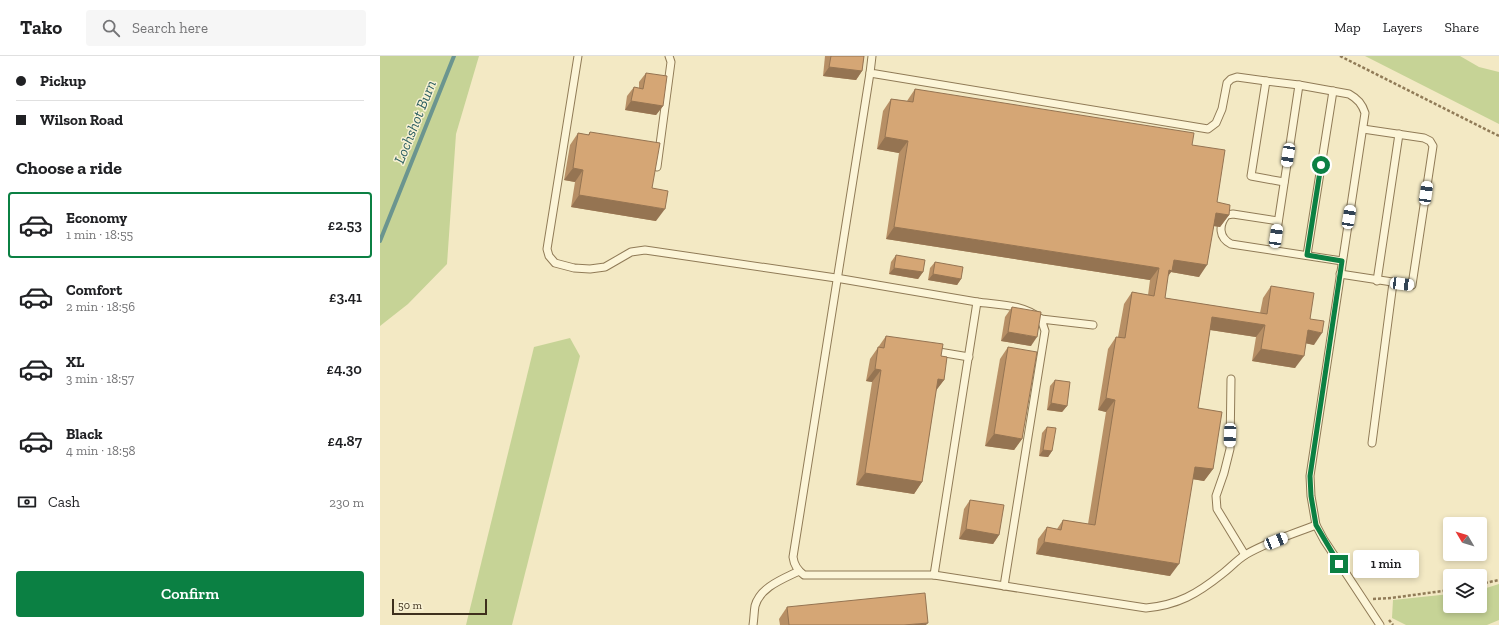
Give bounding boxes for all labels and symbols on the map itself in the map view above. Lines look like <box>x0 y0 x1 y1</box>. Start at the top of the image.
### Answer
water label: Lochshot Burn <box>390 77 440 166</box>
car <box>1280 142 1296 168</box>
route start <box>1312 156 1330 174</box>
car <box>1418 180 1434 206</box>
car <box>1341 204 1357 230</box>
car <box>1268 223 1284 249</box>
car <box>1389 277 1415 291</box>
car <box>1224 423 1236 447</box>
north arrow <box>1443 517 1487 561</box>
car <box>1263 531 1289 551</box>
callout: 1 min <box>1353 550 1419 578</box>
route end <box>1330 555 1348 573</box>
scale bar <box>392 597 487 616</box>

